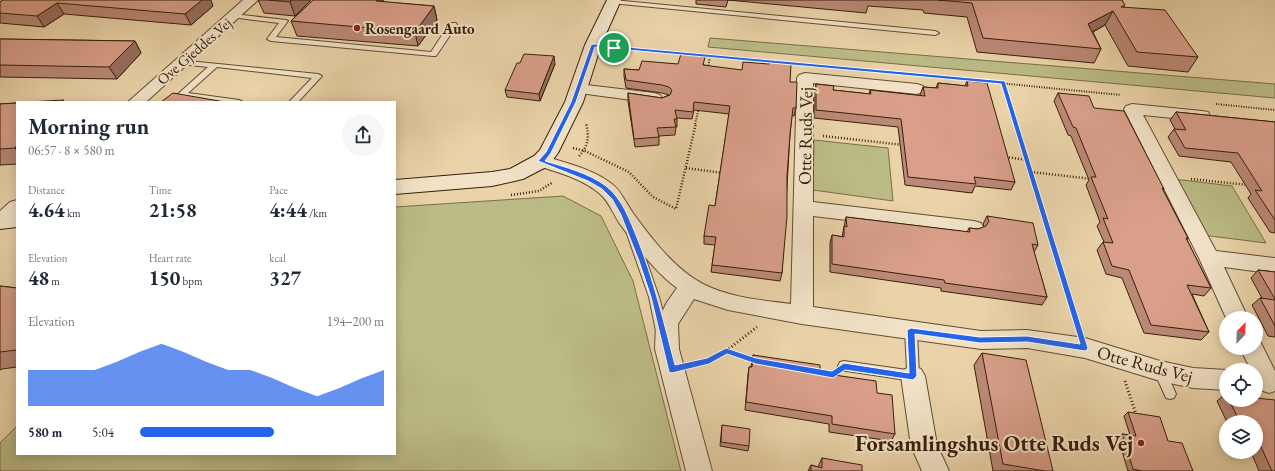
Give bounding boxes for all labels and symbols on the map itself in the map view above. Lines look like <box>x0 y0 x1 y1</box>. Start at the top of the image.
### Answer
street label: Ove Gjeddes Vej <box>153 13 235 89</box>
place label: Rosengaard Auto <box>365 19 475 38</box>
marker: Rosengaard Auto <box>352 23 362 33</box>
pin <box>597 31 631 65</box>
street label: Otte Ruds Vej <box>793 87 817 185</box>
north arrow <box>1219 311 1263 355</box>
street label: Otte Ruds Vej <box>1095 340 1195 388</box>
place label: Forsamlingshus Otte Ruds Vej <box>855 429 1133 458</box>
marker: Forsamlingshus Otte Ruds Vej <box>1136 438 1146 448</box>

